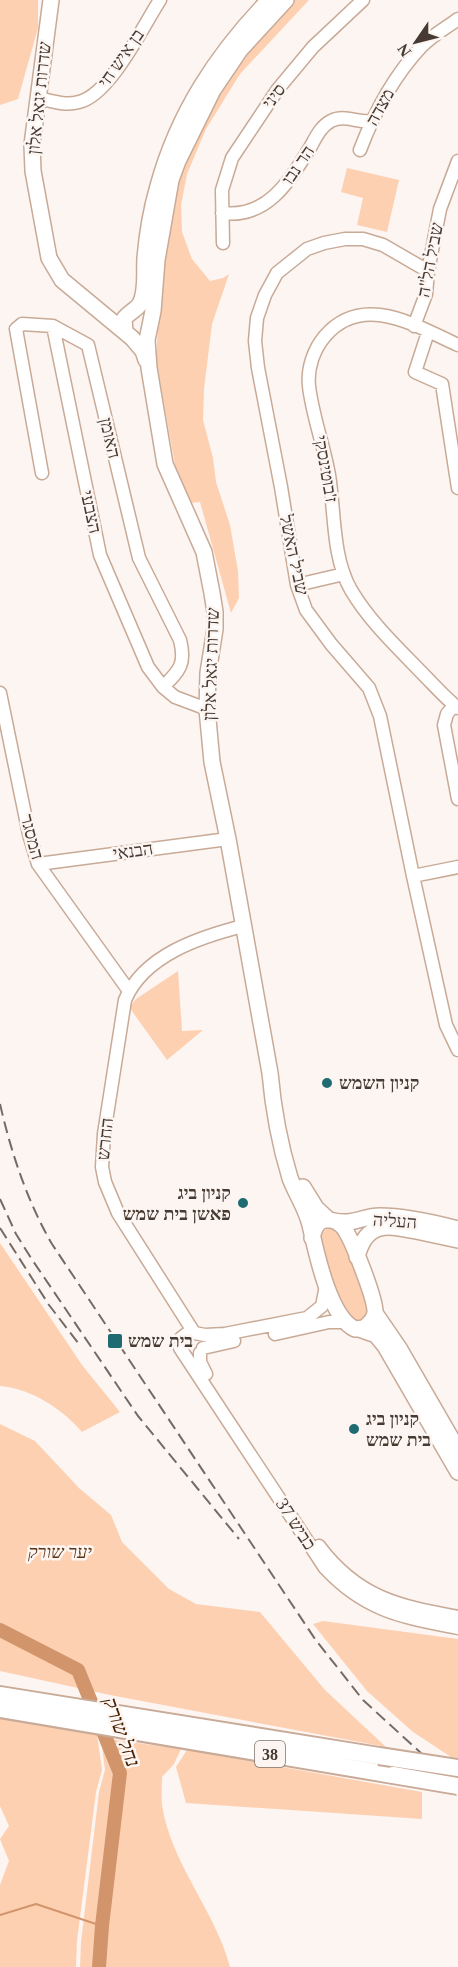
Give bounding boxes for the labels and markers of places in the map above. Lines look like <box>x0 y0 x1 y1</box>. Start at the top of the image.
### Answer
place label: קניון השמש <box>339 1073 419 1093</box>
marker: קניון השמש <box>320 1076 334 1090</box>
place label: קניון ביג פאשן בית שמש <box>123 1183 231 1224</box>
marker: קניון ביג פאשן בית שמש <box>236 1196 250 1210</box>
place label: בית שמש <box>128 1331 193 1351</box>
marker: בית שמש <box>106 1332 124 1350</box>
place label: קניון ביג בית שמש <box>366 1409 431 1450</box>
marker: קניון ביג בית שמש <box>347 1422 361 1436</box>

